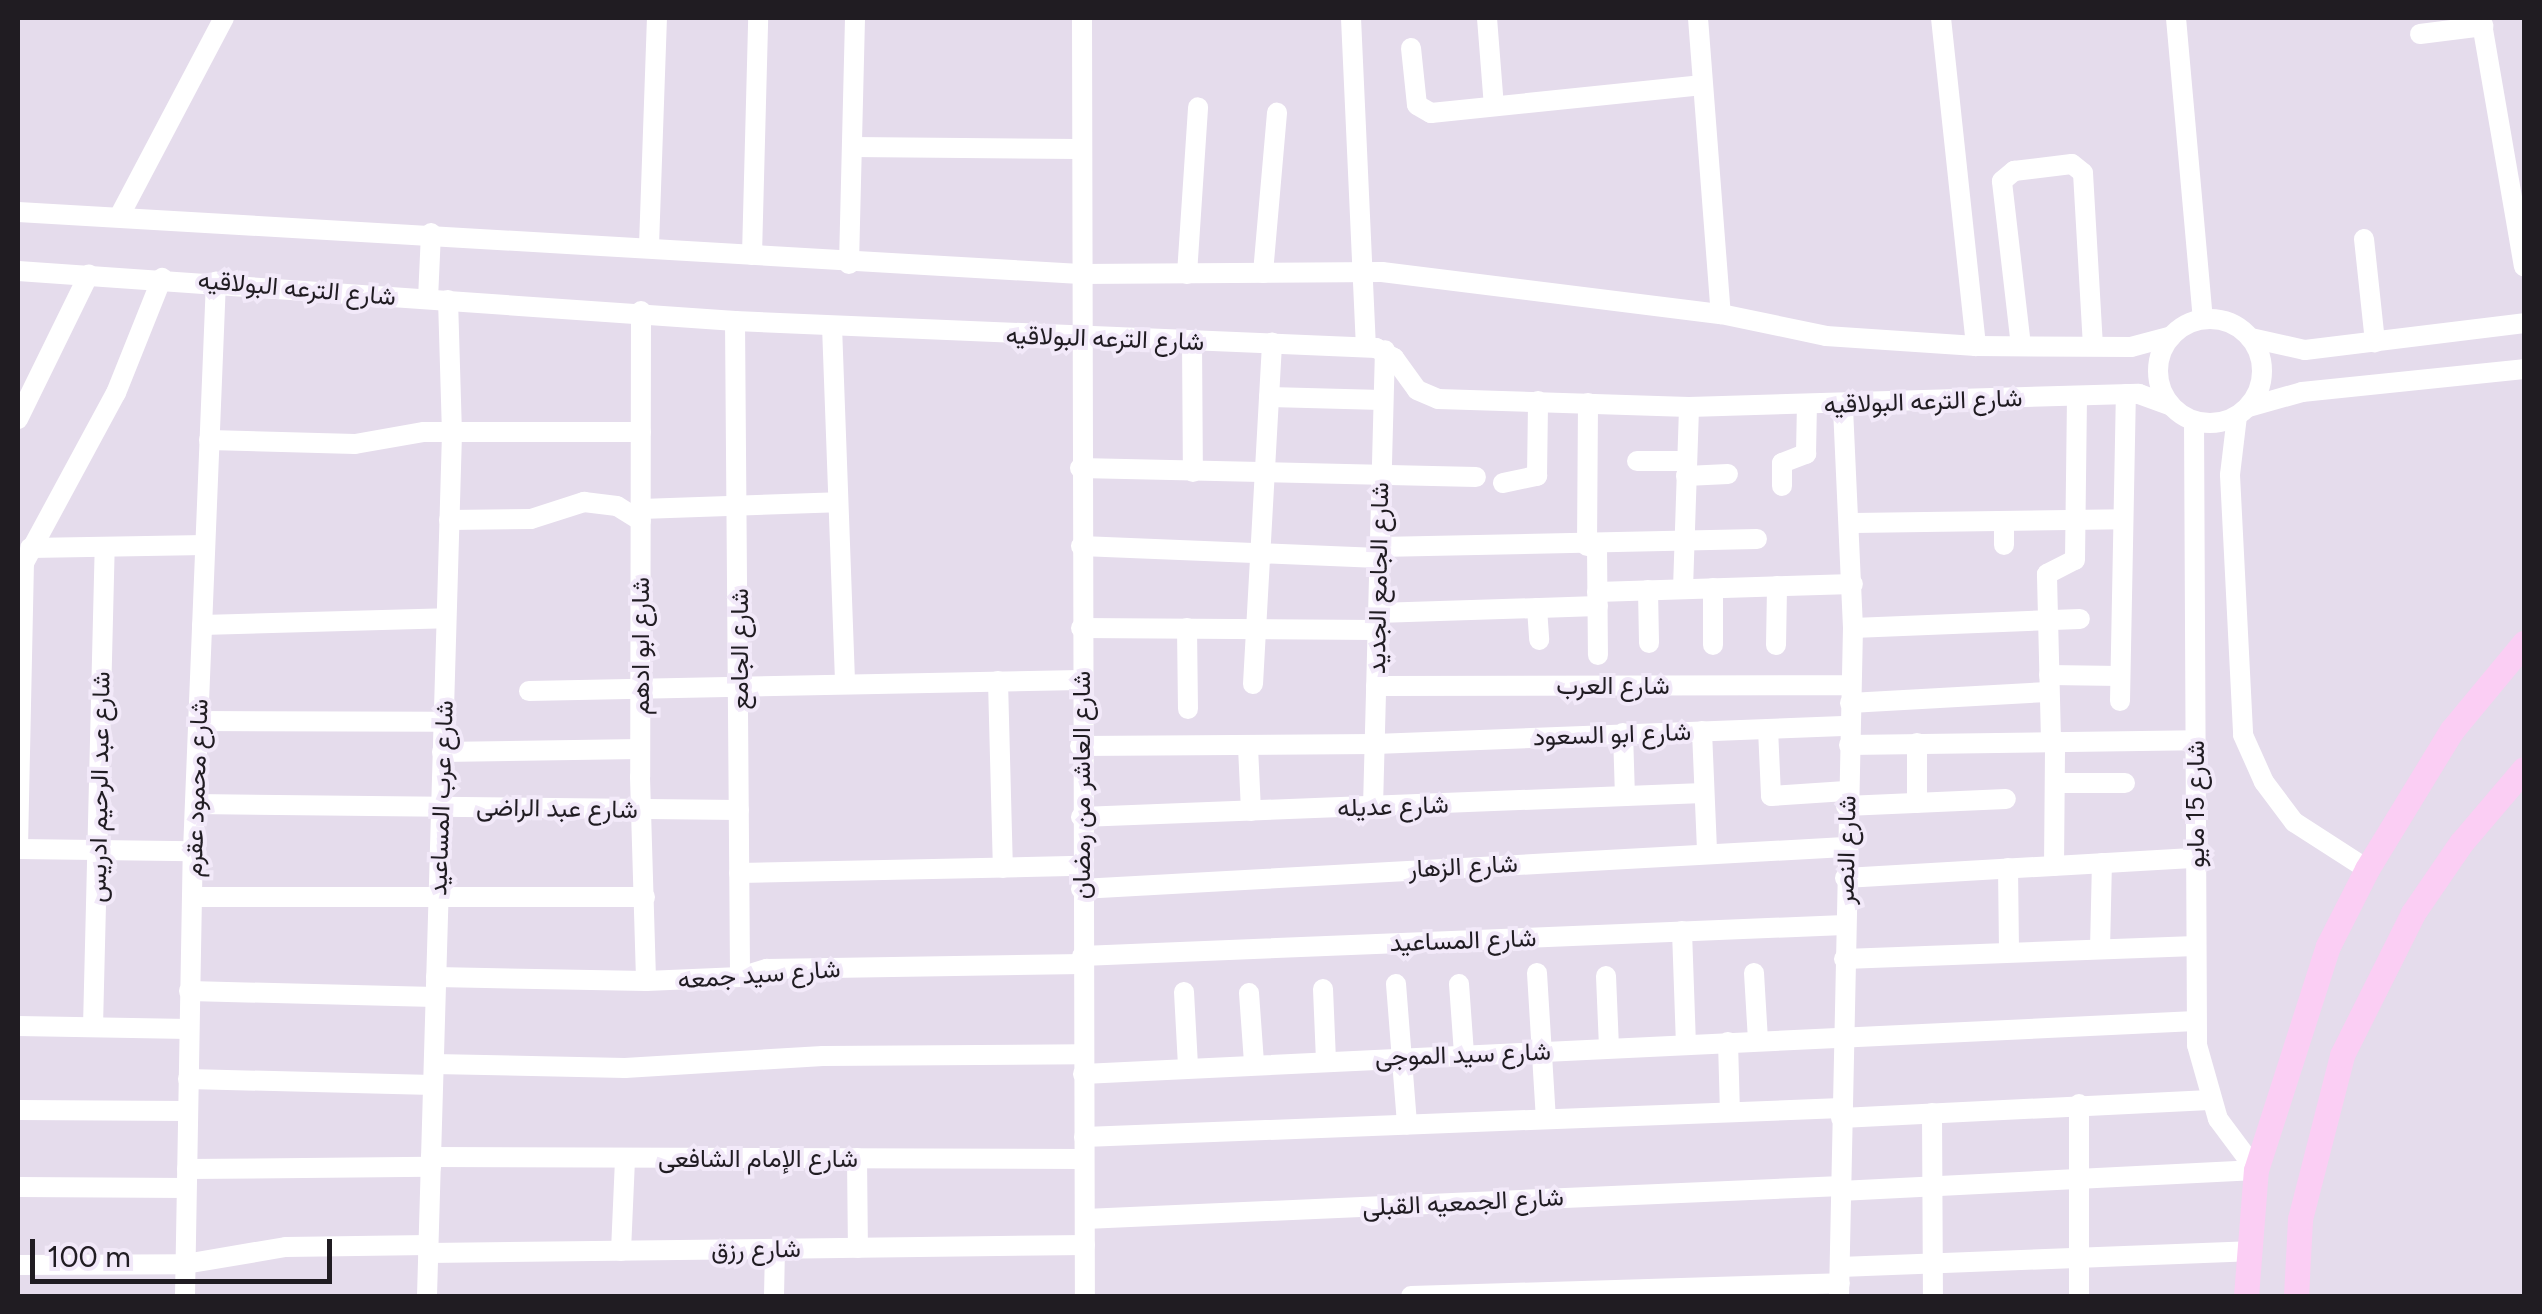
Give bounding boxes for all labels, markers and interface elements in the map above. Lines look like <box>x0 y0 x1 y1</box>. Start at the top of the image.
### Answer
street label: شارع الترعه البولاقيه <box>197 264 397 312</box>
street label: شارع الترعه البولاقيه <box>1005 320 1205 356</box>
street label: شارع الترعه البولاقيه <box>1823 383 2023 419</box>
street label: شارع الجامع الجديد <box>1361 482 1395 674</box>
street label: شارع ابو ادهم <box>625 577 655 715</box>
street label: شارع الجامع <box>724 588 754 710</box>
street label: شارع العرب <box>1556 670 1670 700</box>
street label: شارع عبد الرحيم ادريس <box>82 671 116 903</box>
street label: شارع العاشر من رمضان <box>1066 671 1096 899</box>
street label: شارع محمود عقرم <box>178 698 214 878</box>
street label: شارع عرب المساعيد <box>423 700 459 896</box>
street label: شارع ابو السعود <box>1532 716 1692 752</box>
street label: شارع 15 مايو <box>2180 740 2210 868</box>
street label: شارع عديله <box>1337 789 1449 823</box>
street label: شارع عبد الراضى <box>476 792 638 824</box>
street label: شارع النصر <box>1830 795 1862 905</box>
street label: شارع الزهار <box>1407 848 1519 884</box>
street label: شارع المساعيد <box>1389 922 1537 958</box>
street label: شارع سيد جمعه <box>677 953 841 995</box>
street label: شارع سيد الموجى <box>1374 1036 1552 1072</box>
street label: شارع الإمام الشافعى <box>658 1143 858 1173</box>
street label: شارع الجمعيه القبلى <box>1362 1182 1564 1222</box>
scale bar <box>35 1219 338 1281</box>
street label: شارع رزق <box>711 1233 801 1265</box>
text: 100 m <box>47 1238 131 1275</box>

